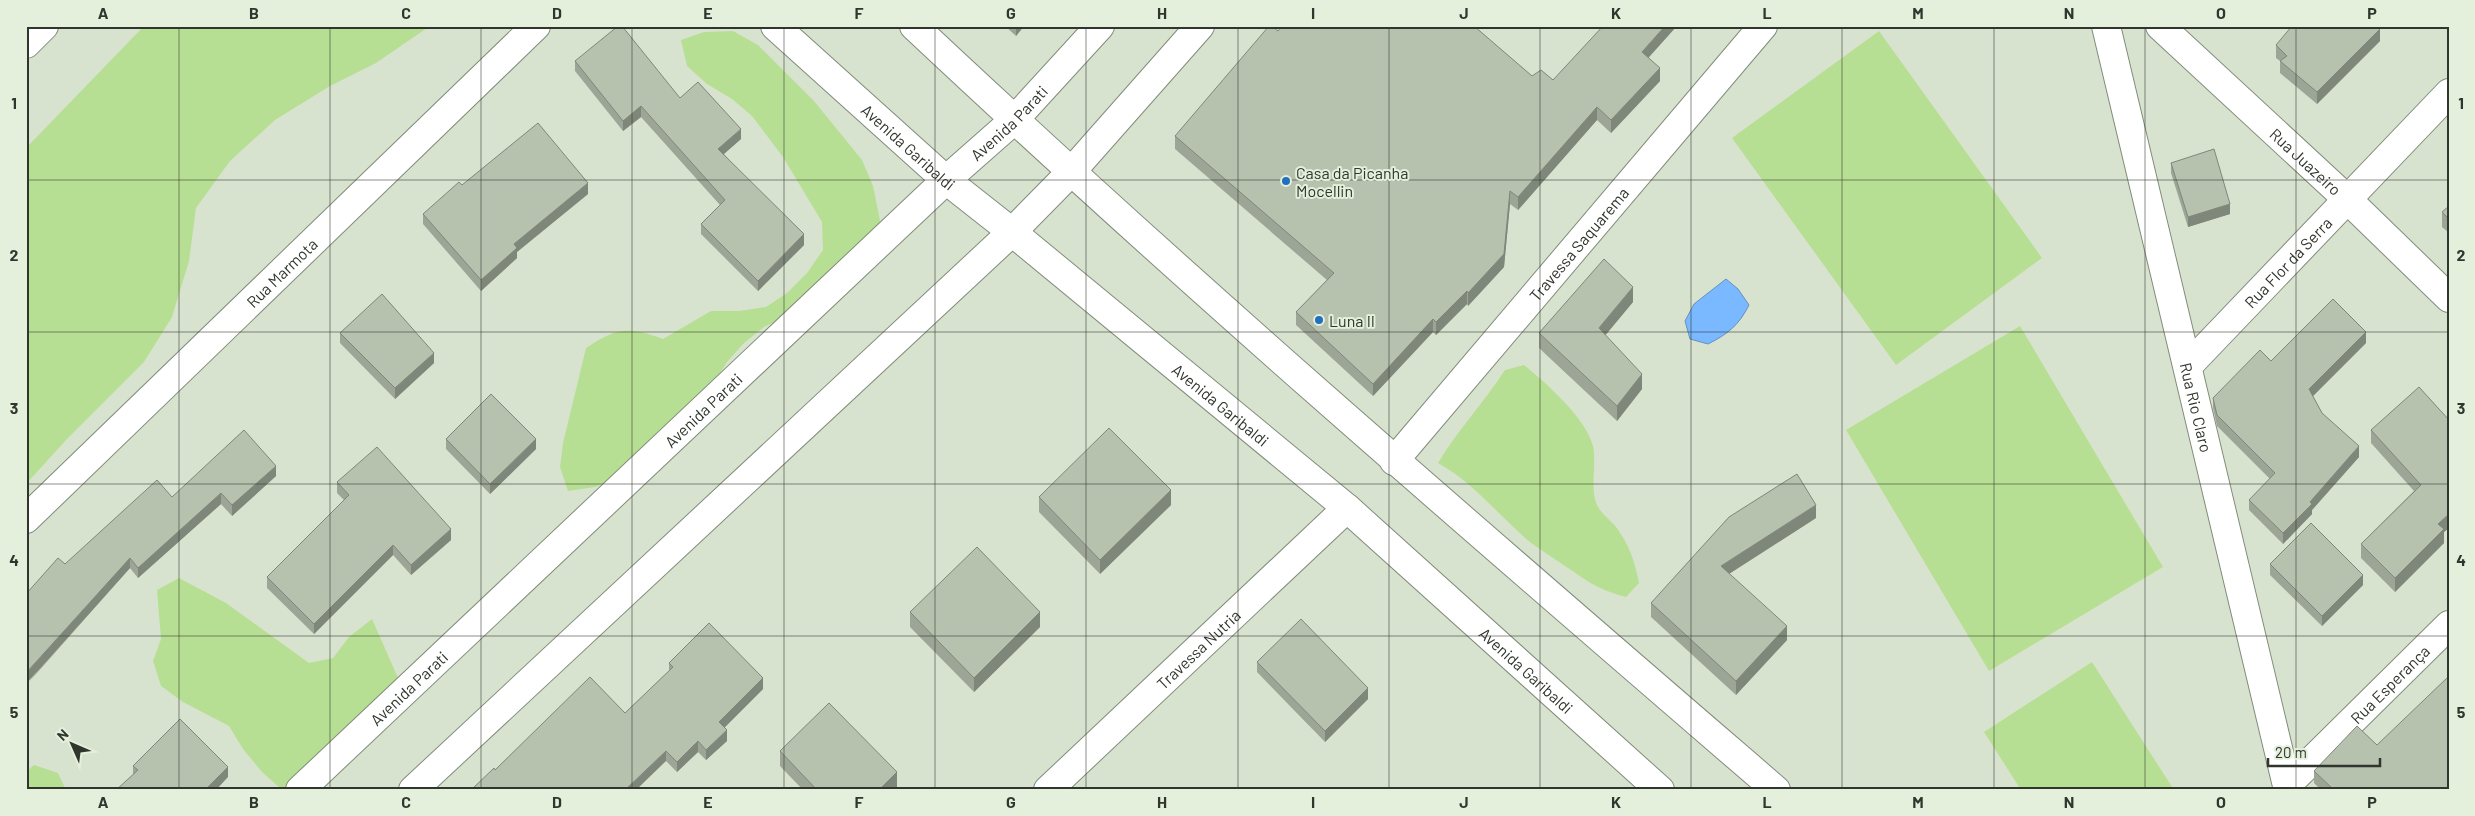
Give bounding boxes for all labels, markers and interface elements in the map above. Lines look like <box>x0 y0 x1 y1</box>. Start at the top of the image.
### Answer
text: A <box>98 3 109 22</box>
text: B <box>249 3 259 22</box>
text: C <box>401 3 411 22</box>
text: D <box>552 3 562 22</box>
text: E <box>703 3 713 22</box>
text: F <box>855 3 864 22</box>
text: G <box>1006 3 1016 22</box>
text: H <box>1157 3 1167 22</box>
text: I <box>1311 3 1315 22</box>
text: J <box>1459 3 1469 22</box>
text: K <box>1611 3 1621 22</box>
text: L <box>1762 3 1772 22</box>
text: M <box>1912 3 1924 22</box>
text: N <box>2064 3 2074 22</box>
text: O <box>2216 3 2226 22</box>
text: P <box>2367 3 2377 22</box>
street label: Avenida Parati <box>966 81 1051 164</box>
text: 1 <box>11 93 17 112</box>
text: 1 <box>2458 93 2464 112</box>
street label: Avenida Garibaldi <box>858 99 959 193</box>
street label: Rua Juazeiro <box>2267 124 2346 199</box>
place label: Casa da Picanha Mocellin <box>1296 163 1408 200</box>
marker: Casa da Picanha Mocellin <box>1280 175 1292 187</box>
street label: Travessa Saquarema <box>1525 183 1632 304</box>
street label: Rua Flor da Serra <box>2240 213 2335 311</box>
street label: Rua Marmota <box>242 234 321 311</box>
text: 2 <box>10 245 19 264</box>
text: 2 <box>2457 245 2466 264</box>
place label: Luna II <box>1329 311 1375 330</box>
marker: Luna II <box>1313 314 1325 326</box>
street label: Avenida Garibaldi <box>1169 359 1273 449</box>
street label: Rua Rio Claro <box>2177 361 2217 454</box>
street label: Avenida Parati <box>660 369 745 451</box>
text: 3 <box>10 398 18 417</box>
text: 3 <box>2457 398 2465 417</box>
text: 4 <box>9 550 19 569</box>
text: 4 <box>2456 550 2466 569</box>
street label: Travessa Nutria <box>1152 605 1244 693</box>
street label: Avenida Garibaldi <box>1476 623 1577 717</box>
street label: Rua Esperança <box>2346 641 2433 727</box>
street label: Avenida Parati <box>366 647 451 729</box>
text: 5 <box>10 702 19 721</box>
text: 5 <box>2457 702 2466 721</box>
north arrow <box>48 718 98 768</box>
text: N <box>53 725 72 744</box>
scale bar <box>2268 736 2380 768</box>
text: 20 m <box>2275 743 2307 761</box>
text: A <box>98 792 109 811</box>
text: B <box>249 792 259 811</box>
text: C <box>401 792 411 811</box>
text: D <box>552 792 562 811</box>
text: E <box>703 792 713 811</box>
text: F <box>855 792 864 811</box>
text: G <box>1006 792 1016 811</box>
text: H <box>1157 792 1167 811</box>
text: I <box>1311 792 1315 811</box>
text: J <box>1459 792 1469 811</box>
text: K <box>1611 792 1621 811</box>
text: L <box>1762 792 1772 811</box>
text: M <box>1912 792 1924 811</box>
text: N <box>2064 792 2074 811</box>
text: O <box>2216 792 2226 811</box>
text: P <box>2367 792 2377 811</box>

